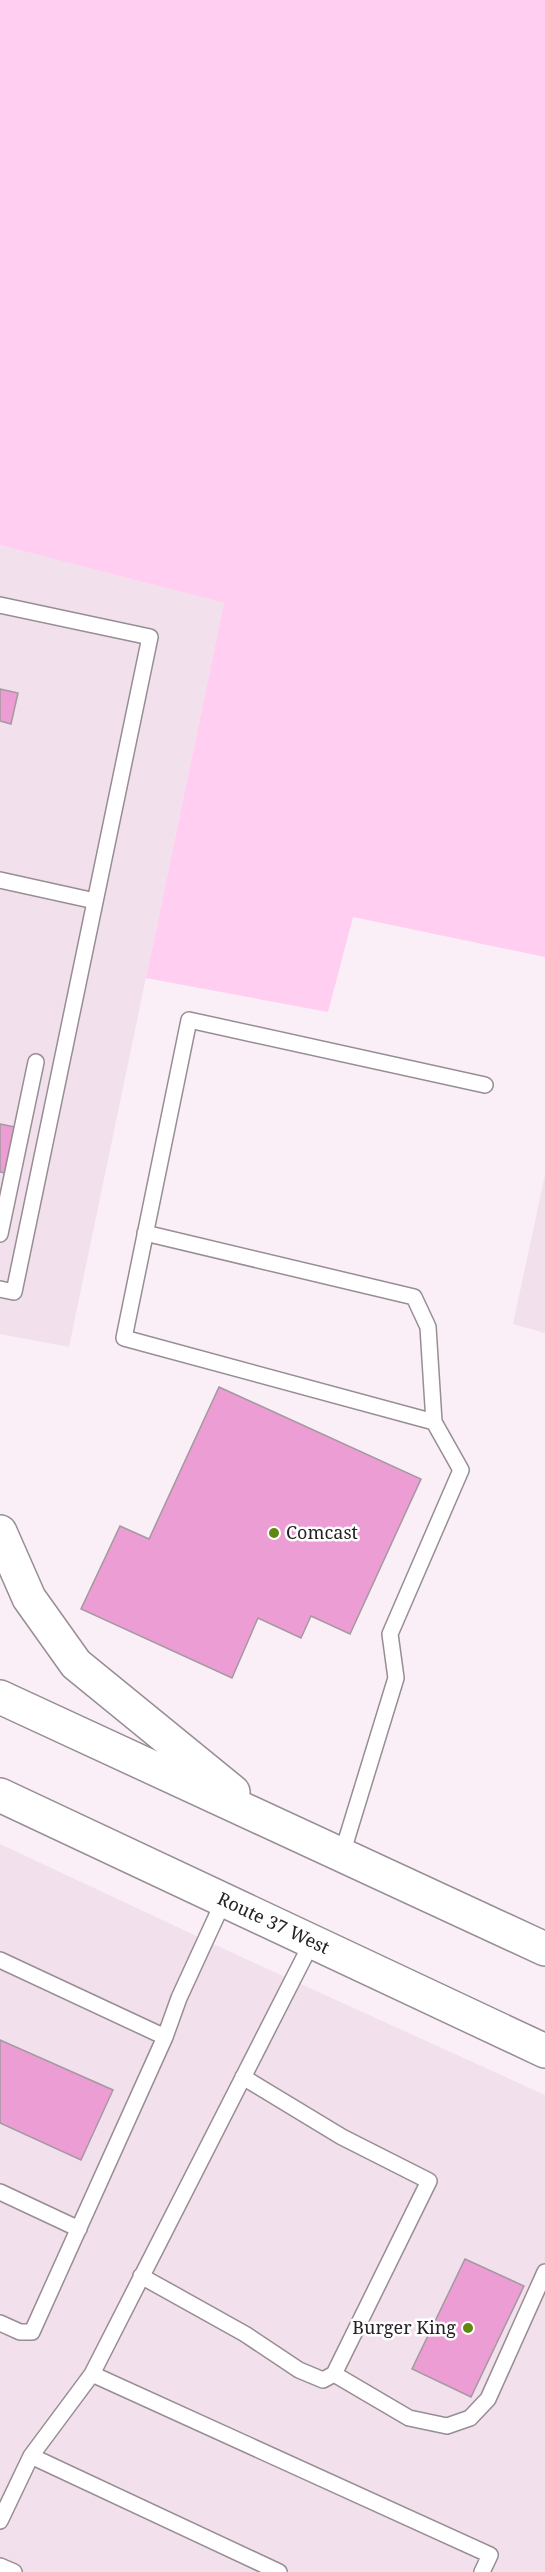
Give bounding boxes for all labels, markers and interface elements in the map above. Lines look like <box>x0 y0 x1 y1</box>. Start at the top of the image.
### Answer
place label: Comcast <box>286 1520 358 1544</box>
marker: Comcast <box>267 1526 281 1540</box>
street label: Route 37 West <box>214 1886 334 1959</box>
place label: Burger King <box>352 2315 456 2339</box>
marker: Burger King <box>461 2321 475 2335</box>

